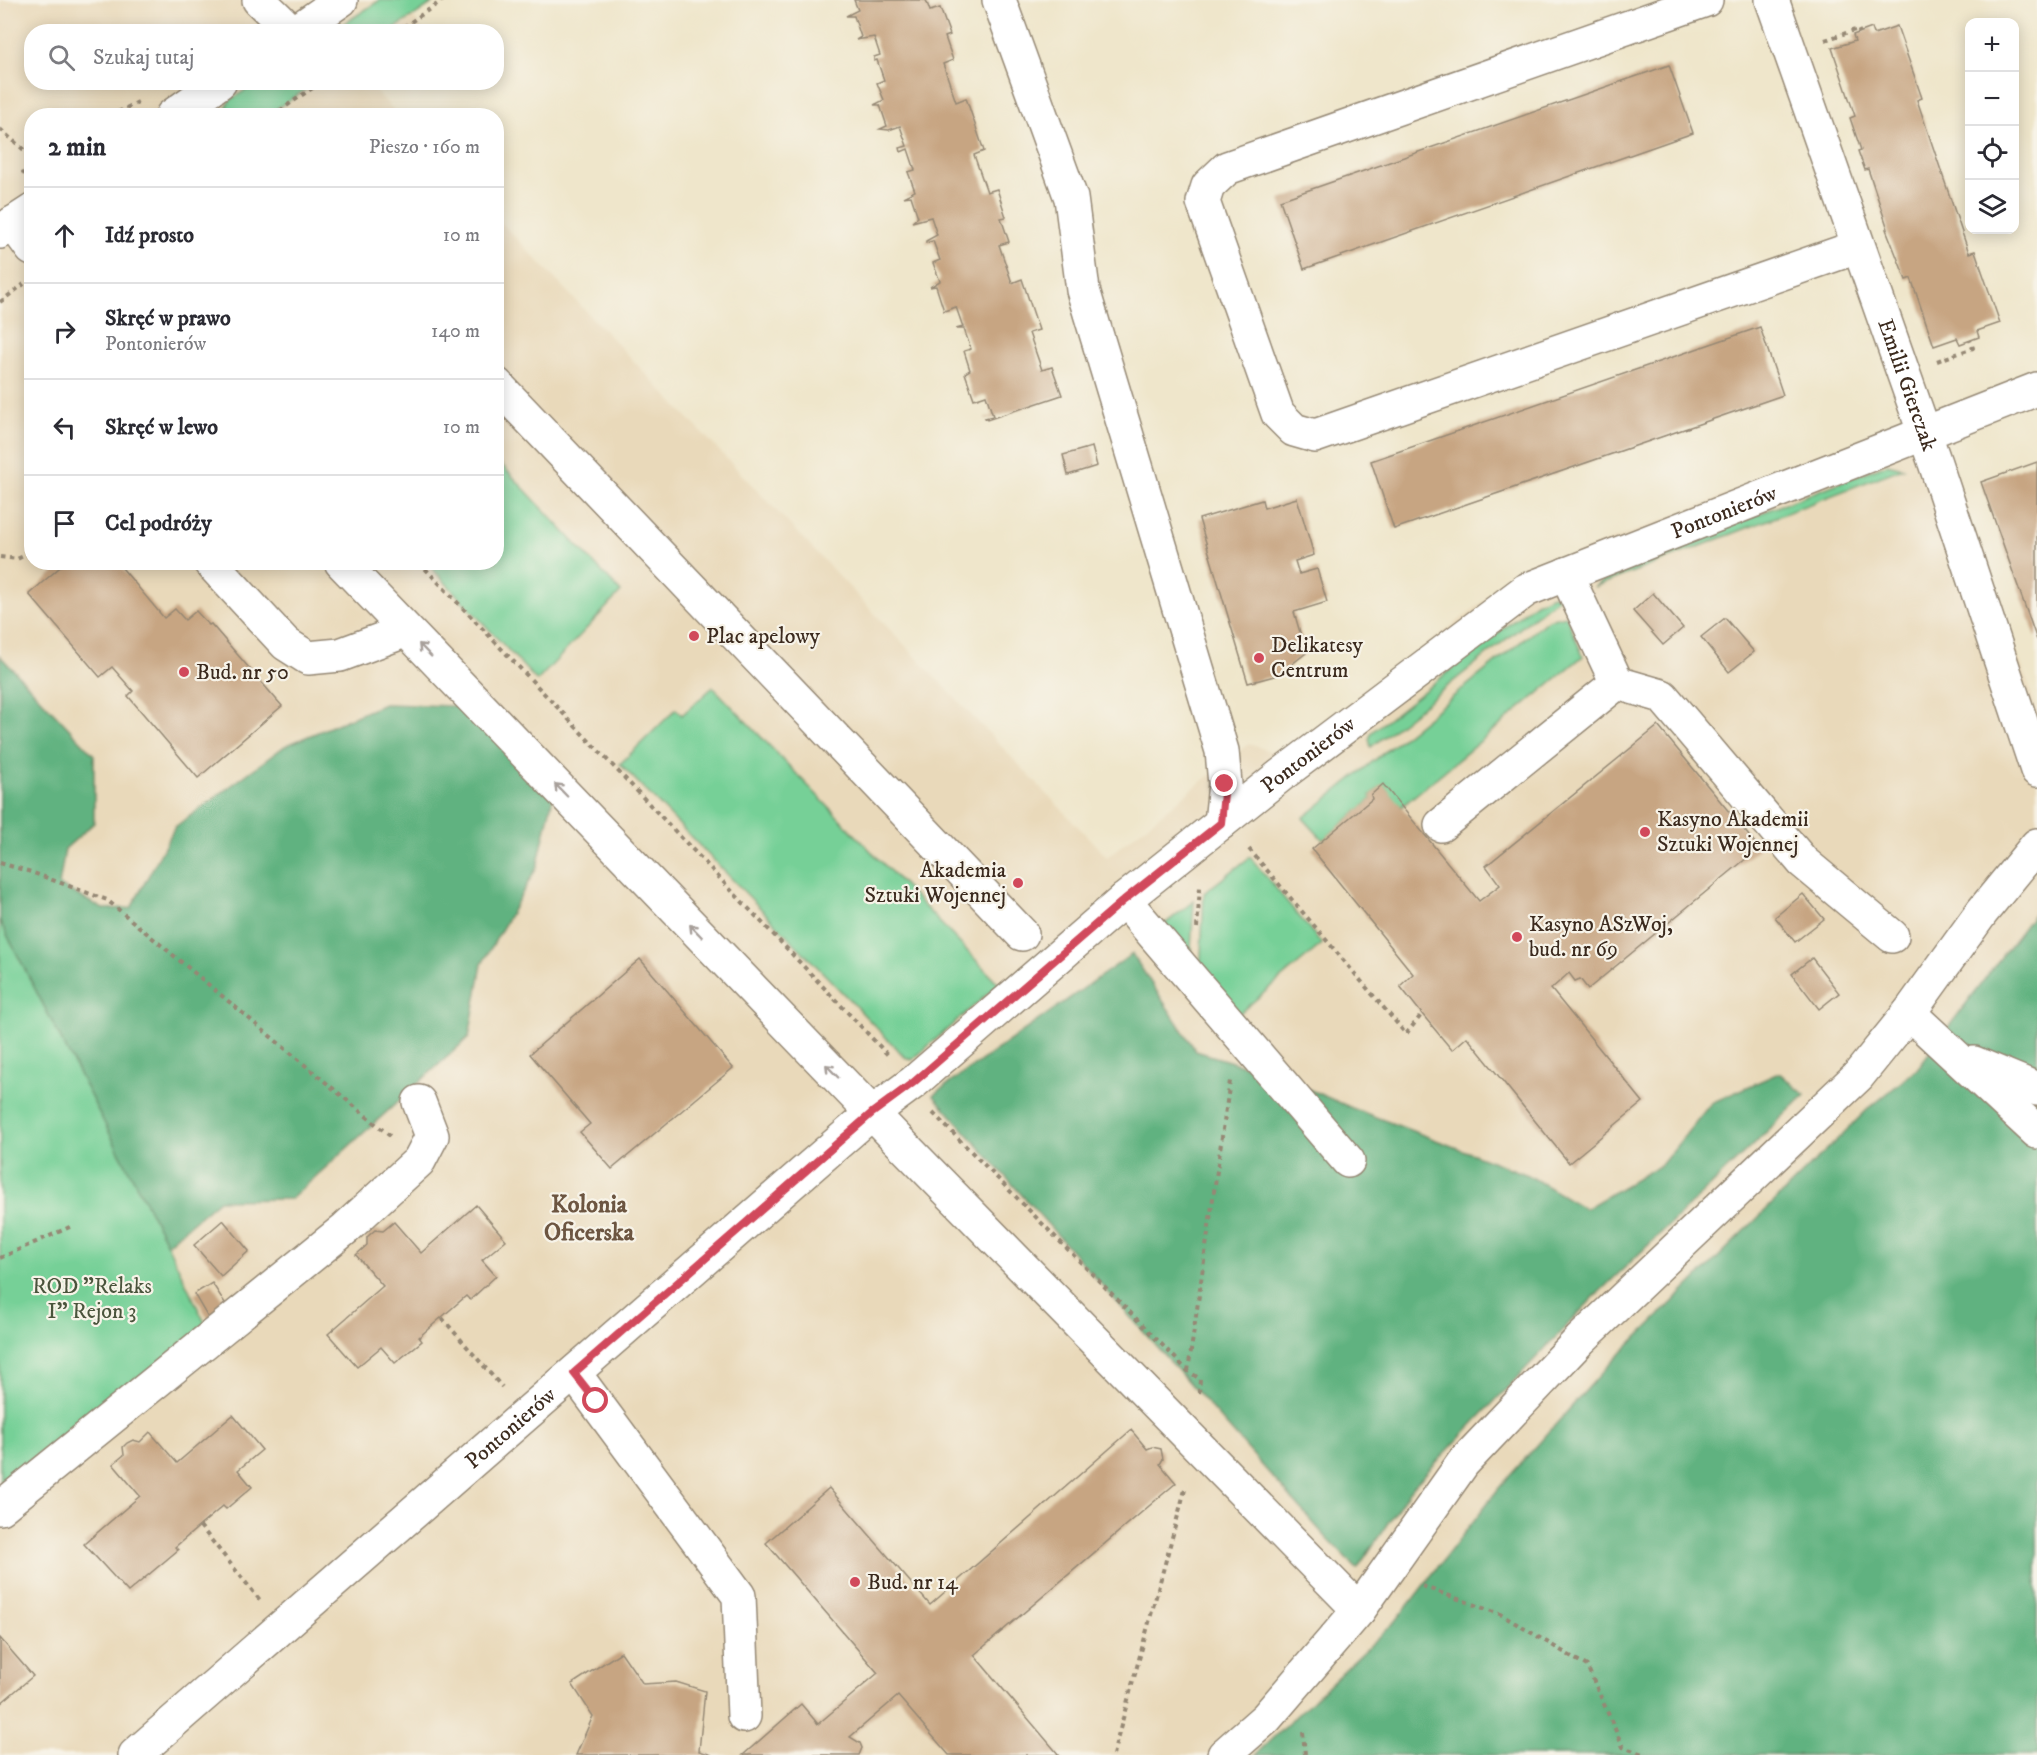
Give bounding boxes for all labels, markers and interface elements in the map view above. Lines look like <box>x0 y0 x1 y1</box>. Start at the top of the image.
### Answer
map controls <box>1965 18 2019 234</box>
button: + <box>1965 18 2019 72</box>
search box <box>24 24 504 90</box>
icon: search <box>45 41 78 74</box>
text: Szukaj tutaj <box>93 44 194 71</box>
button: − <box>1965 72 2019 126</box>
button: locate <box>1965 126 2019 180</box>
text: 2 min <box>48 131 106 164</box>
text: Pieszo · 160 m <box>369 135 480 160</box>
button: layers <box>1965 180 2019 234</box>
icon: ahead <box>48 219 81 252</box>
text: Idź prosto <box>105 222 194 249</box>
text: 10 m <box>443 223 480 248</box>
text: Skręć w prawo <box>105 305 231 332</box>
icon: right <box>48 315 81 348</box>
street label: Emilii Gierczak <box>1872 315 1943 455</box>
text: 140 m <box>431 319 480 344</box>
text: Pontonierów <box>105 332 206 357</box>
icon: left <box>48 411 81 444</box>
text: Skręć w lewo <box>105 414 218 441</box>
text: 10 m <box>443 415 480 440</box>
street label: Pontonierów <box>1667 479 1781 545</box>
icon: arrive <box>48 507 81 540</box>
text: Cel podróży <box>105 510 212 537</box>
place label: Plac apelowy <box>706 623 821 650</box>
marker: Plac apelowy <box>687 629 701 643</box>
place label: Delikatesy Centrum <box>1271 632 1364 684</box>
one-way arrow <box>418 642 433 657</box>
marker: Delikatesy Centrum <box>1252 651 1266 665</box>
place label: Bud. nr 50 <box>196 659 289 686</box>
marker: Bud. nr 50 <box>177 665 191 679</box>
street label: Pontonierów <box>1255 710 1361 799</box>
route end <box>1211 770 1237 796</box>
one-way arrow <box>554 783 568 798</box>
place label: Kasyno Akademii Sztuki Wojennej <box>1657 806 1809 858</box>
marker: Kasyno Akademii Sztuki Wojennej <box>1638 825 1652 839</box>
place label: Akademia Sztuki Wojennej <box>865 857 1007 909</box>
marker: Akademia Sztuki Wojennej <box>1011 876 1025 890</box>
place label: Kasyno ASzWoj, bud. nr 69 <box>1529 911 1673 963</box>
one-way arrow <box>689 923 704 938</box>
marker: Kasyno ASzWoj, bud. nr 69 <box>1510 930 1524 944</box>
one-way arrow <box>824 1063 839 1078</box>
district label: Kolonia Oficerska <box>544 1190 635 1248</box>
park label: ROD "Relaks I" Rejon 3 <box>32 1273 152 1325</box>
street label: Pontonierów <box>460 1381 561 1475</box>
route start <box>582 1387 608 1413</box>
place label: Bud. nr 14 <box>867 1569 959 1596</box>
marker: Bud. nr 14 <box>848 1575 862 1589</box>

